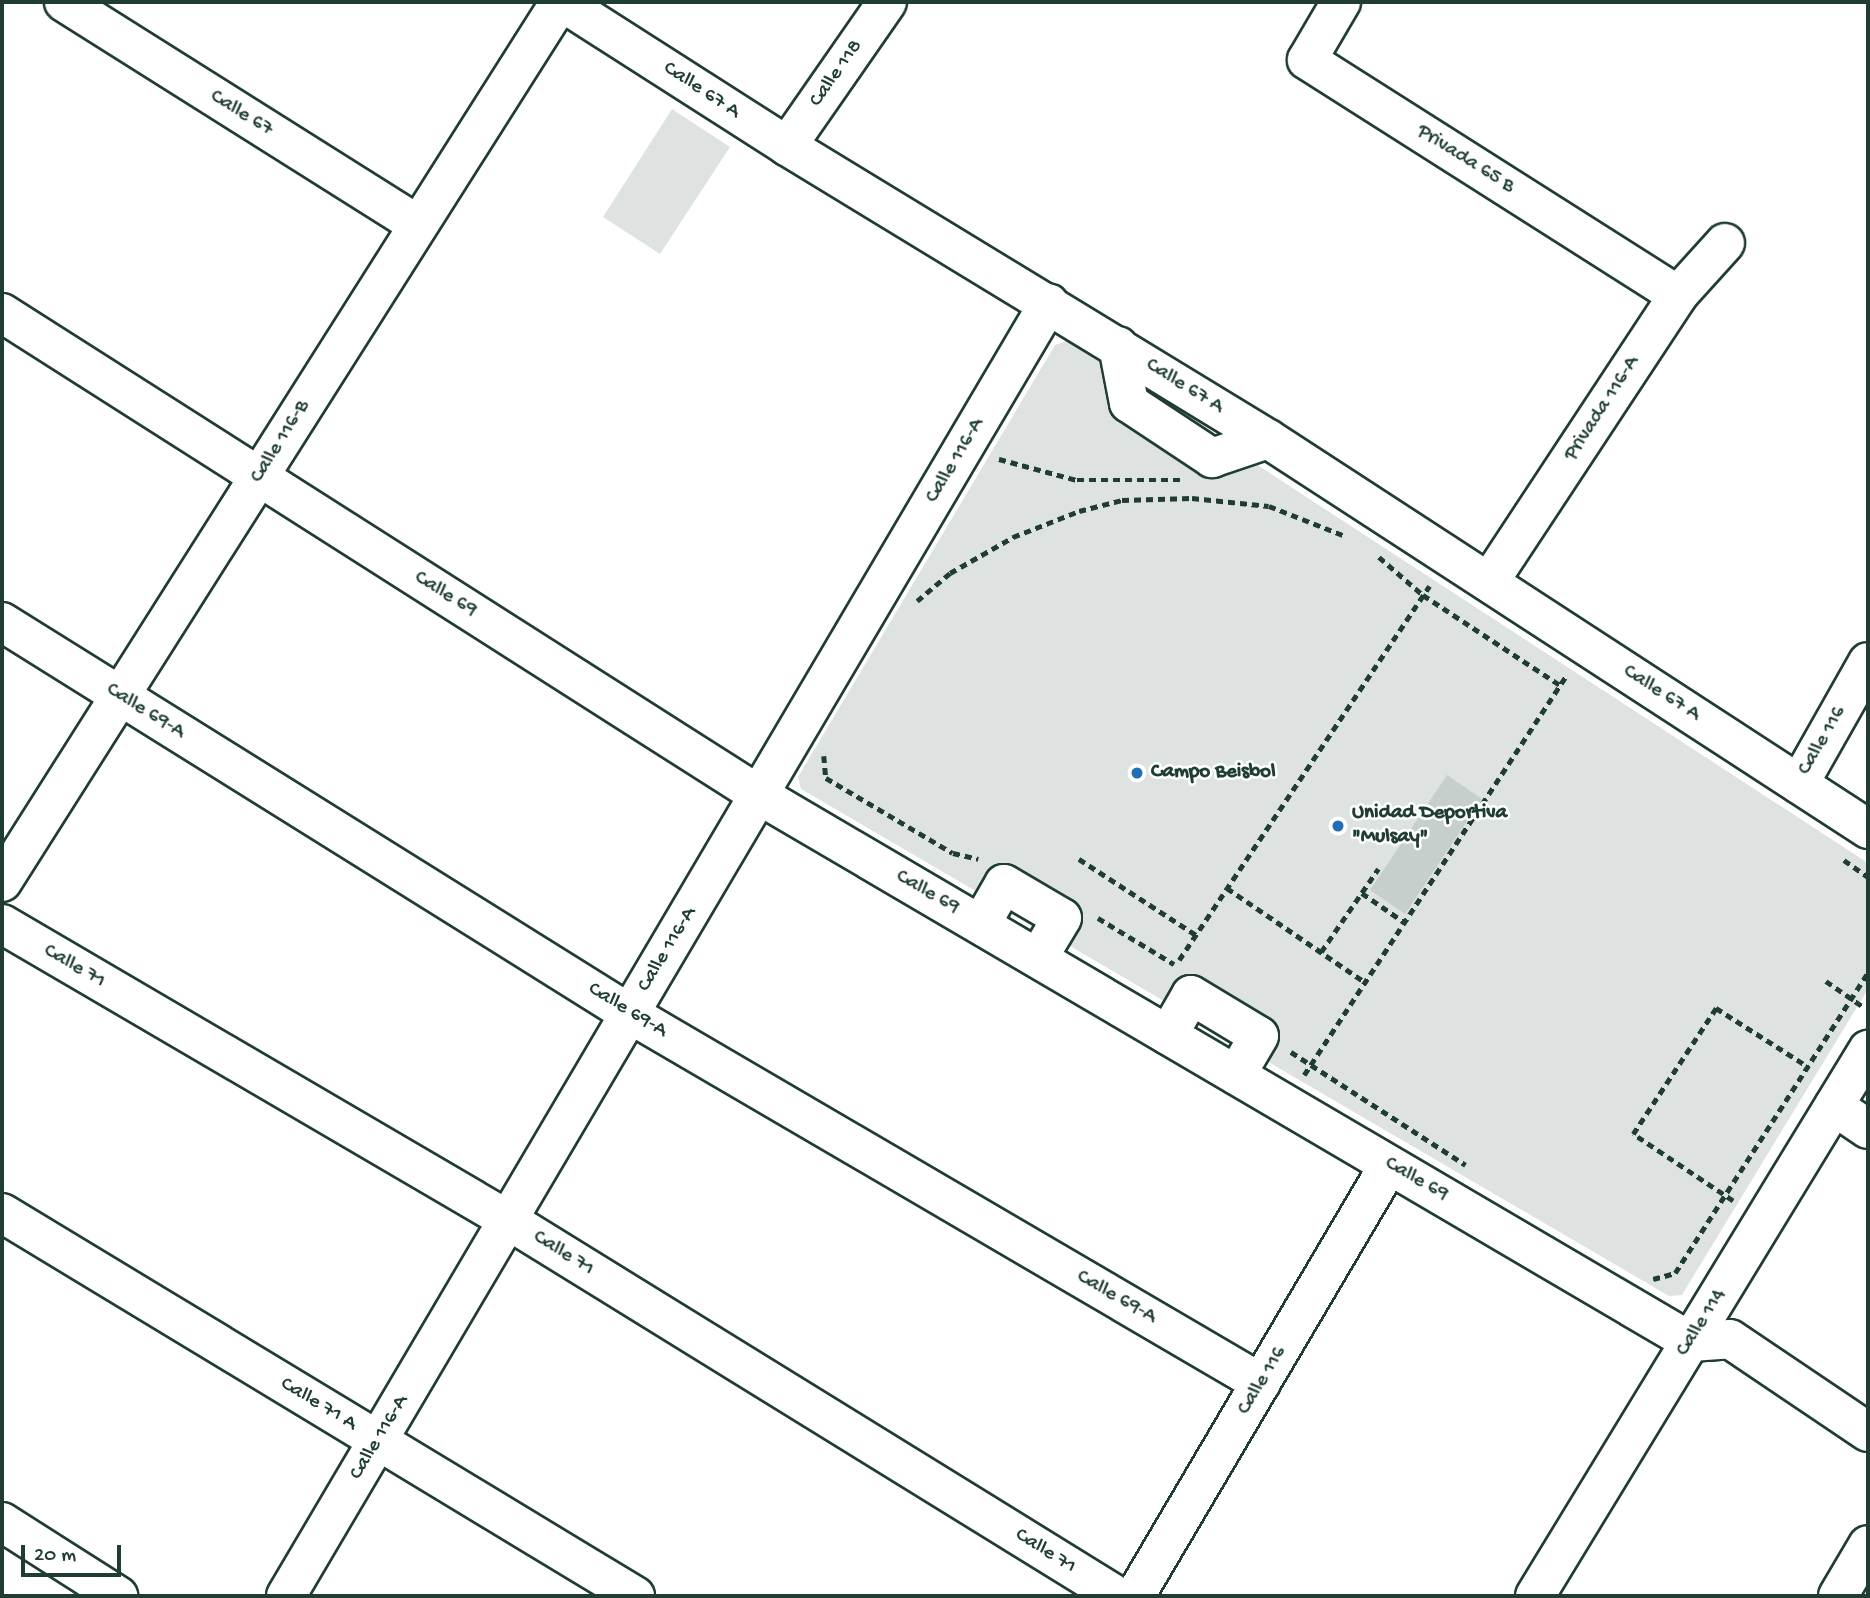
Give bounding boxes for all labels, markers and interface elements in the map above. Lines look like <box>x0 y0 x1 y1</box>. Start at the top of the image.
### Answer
street label: Calle 118 <box>805 35 869 113</box>
street label: Calle 67 A <box>658 57 744 125</box>
street label: Calle 67 <box>205 85 277 143</box>
street label: Privada 65 B <box>1411 120 1519 200</box>
street label: Privada 116-A <box>1560 352 1646 466</box>
street label: Calle 67 A <box>1140 353 1228 421</box>
street label: Calle 116-B <box>246 396 316 488</box>
street label: Calle 116-A <box>921 414 991 508</box>
street label: Calle 69 <box>409 566 481 624</box>
street label: Calle 67 A <box>1618 660 1704 728</box>
street label: Calle 69-A <box>101 678 189 746</box>
street label: Calle 116 <box>1793 702 1853 780</box>
place label: Campo Beisbol <box>1151 760 1276 786</box>
marker: Campo Beisbol <box>1129 765 1145 781</box>
place label: Unidad Deportiva "Mulsay" <box>1352 801 1507 851</box>
marker: Unidad Deportiva "Mulsay" <box>1330 818 1346 834</box>
street label: Calle 69 <box>891 865 963 921</box>
street label: Calle 116-A <box>633 903 703 997</box>
street label: Calle 71 <box>38 939 110 995</box>
street label: Calle 69-A <box>583 977 671 1045</box>
street label: Calle 69 <box>1380 1152 1452 1208</box>
street label: Calle 71 <box>528 1225 598 1283</box>
street label: Calle 69-A <box>1071 1265 1161 1331</box>
street label: Calle 114 <box>1671 1285 1733 1361</box>
street label: Calle 116 <box>1233 1342 1293 1420</box>
street label: Calle 71 A <box>275 1372 361 1438</box>
street label: Calle 116-A <box>345 1391 415 1485</box>
street label: Calle 71 <box>1010 1523 1080 1581</box>
scale bar <box>24 1532 124 1576</box>
text: 20 m <box>34 1544 76 1569</box>

